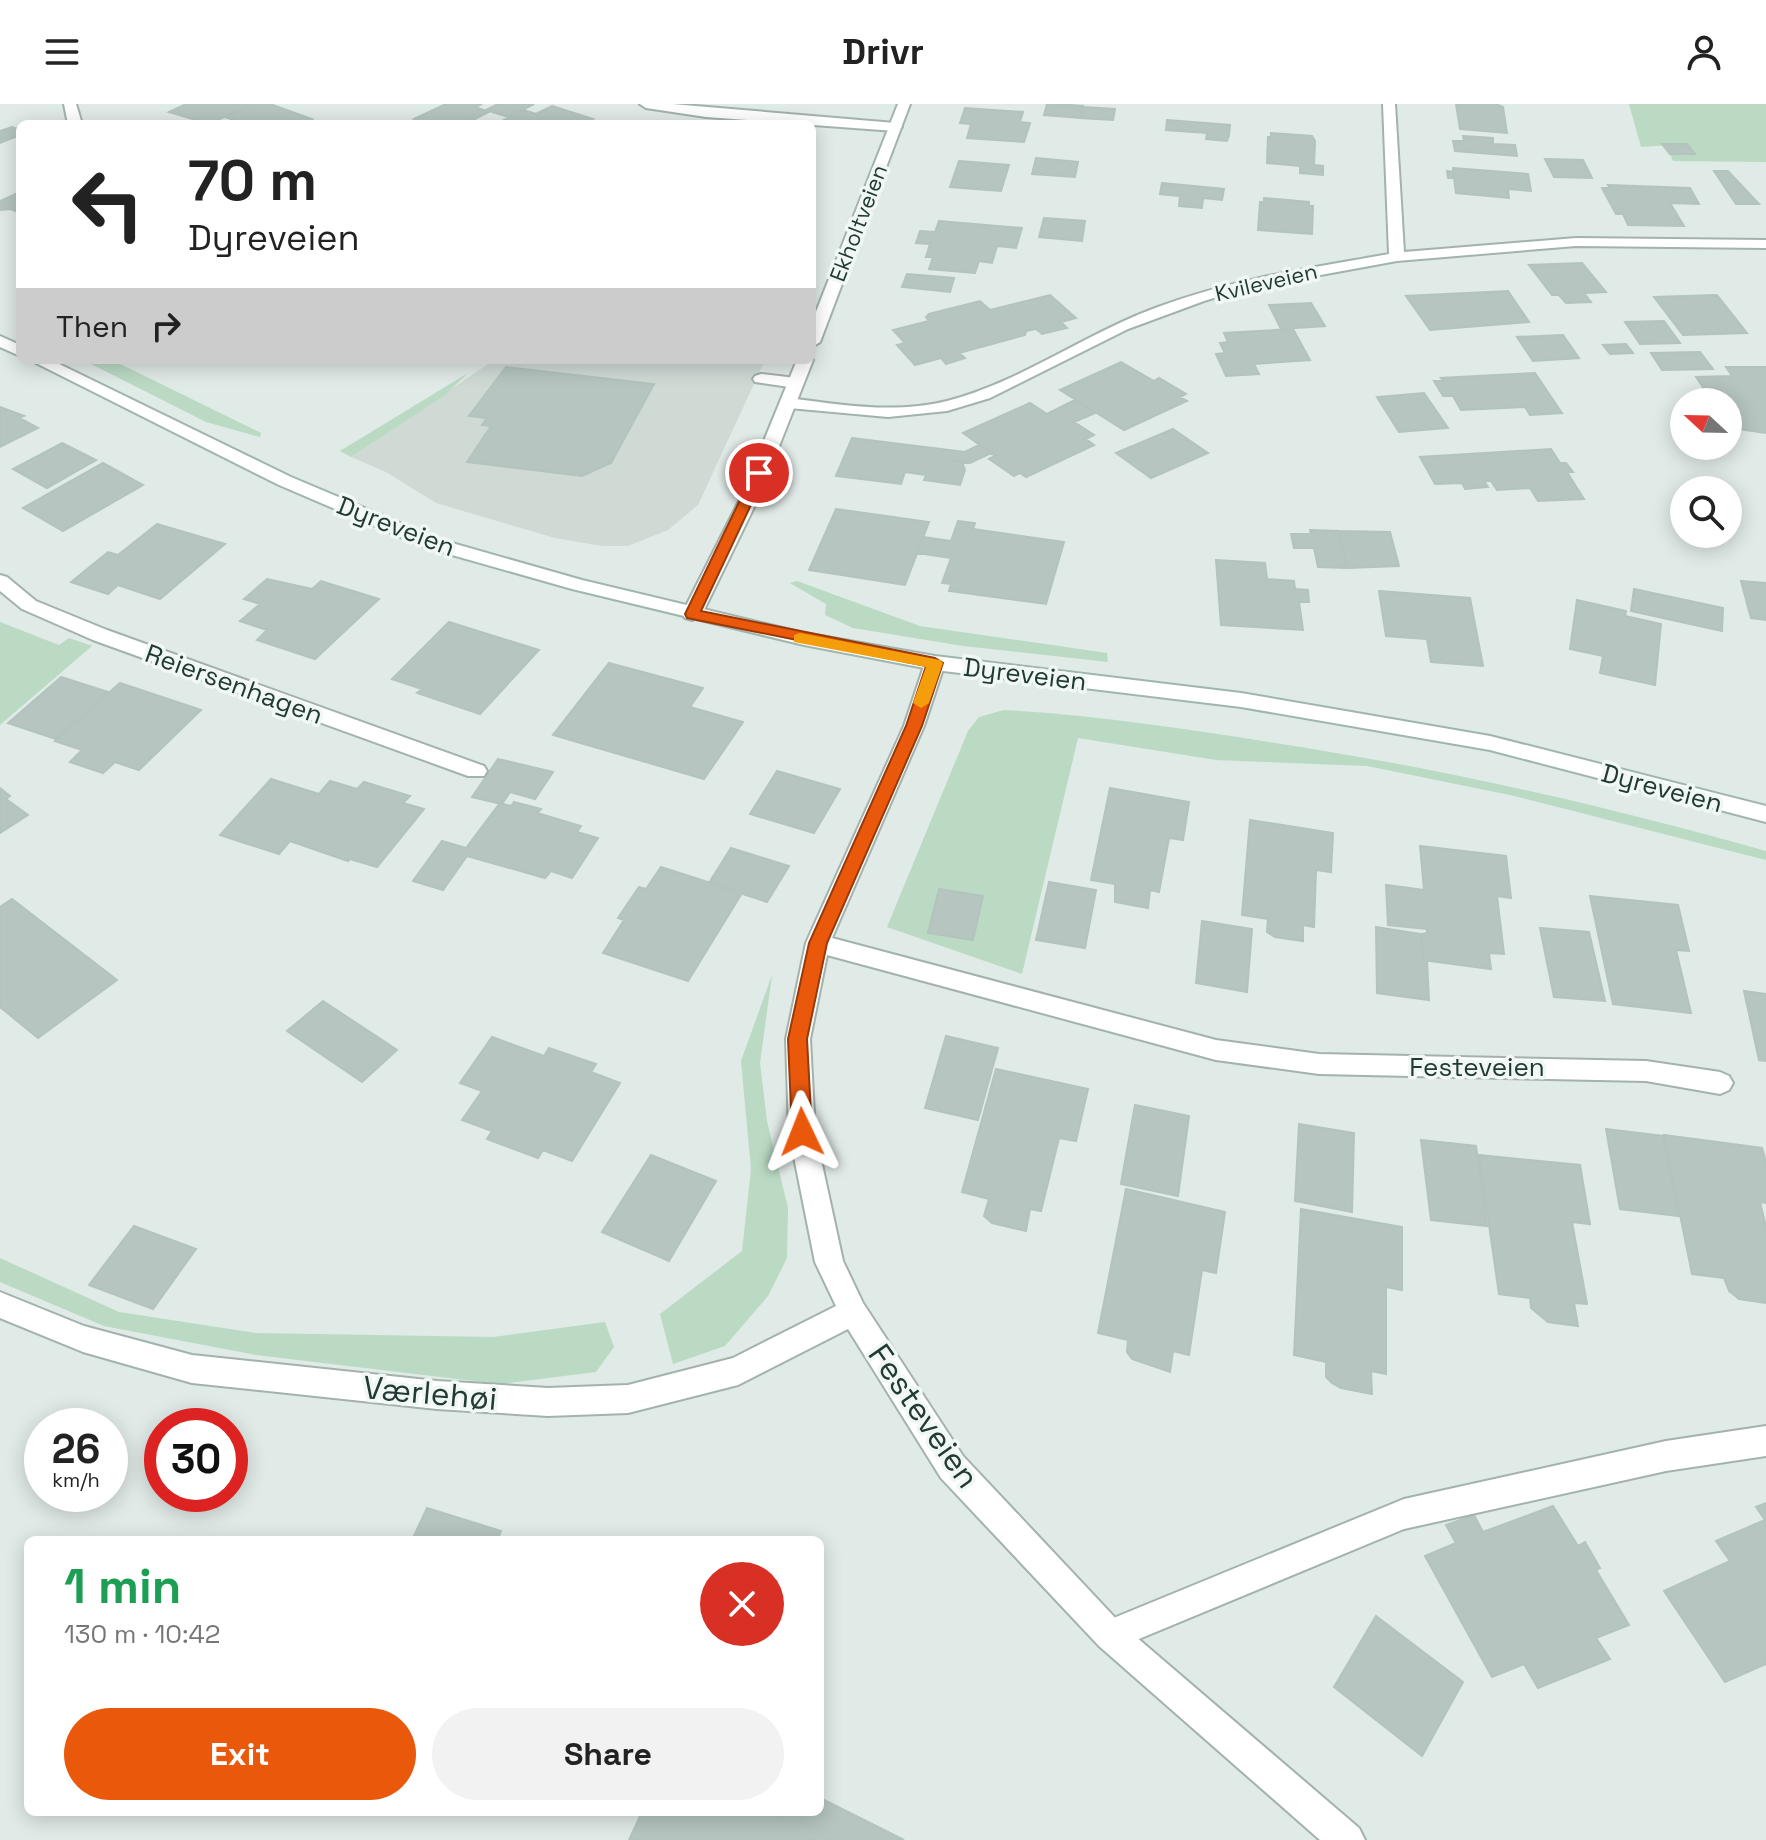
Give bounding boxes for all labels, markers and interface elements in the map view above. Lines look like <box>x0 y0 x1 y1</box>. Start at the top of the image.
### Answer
text: Drivr <box>842 29 924 75</box>
icon: menu <box>40 30 84 74</box>
icon: person <box>1682 30 1726 74</box>
text: 70 m <box>188 145 317 216</box>
icon: left <box>56 152 160 256</box>
street label: Ekholtveien <box>823 160 893 286</box>
text: Dyreveien <box>188 215 360 261</box>
street label: Kvileveien <box>1212 257 1320 307</box>
icon: right <box>144 304 188 348</box>
text: Then <box>56 307 128 346</box>
north arrow <box>1670 388 1742 460</box>
map controls <box>1670 388 1742 548</box>
pin <box>725 439 793 507</box>
icon: arrive <box>737 451 781 495</box>
button: search <box>1670 476 1742 548</box>
street label: Dyreveien <box>332 488 460 564</box>
street label: Reiersenhagen <box>140 636 328 732</box>
street label: Dyreveien <box>961 650 1089 698</box>
street label: Dyreveien <box>1598 756 1726 820</box>
street label: Festeveien <box>1409 1050 1545 1084</box>
position arrow <box>760 1090 844 1174</box>
street label: Festeveien <box>860 1336 988 1496</box>
street label: Værlehøi <box>361 1367 499 1419</box>
speed limit sign: 30 <box>144 1408 248 1512</box>
text: 26 <box>52 1424 100 1475</box>
text: km/h <box>52 1467 100 1493</box>
text: 1 min <box>64 1556 181 1617</box>
button: close <box>700 1562 784 1646</box>
text: 130 m · 10:42 <box>64 1617 221 1651</box>
button: Exit <box>64 1708 416 1800</box>
button: Share <box>432 1708 784 1800</box>

